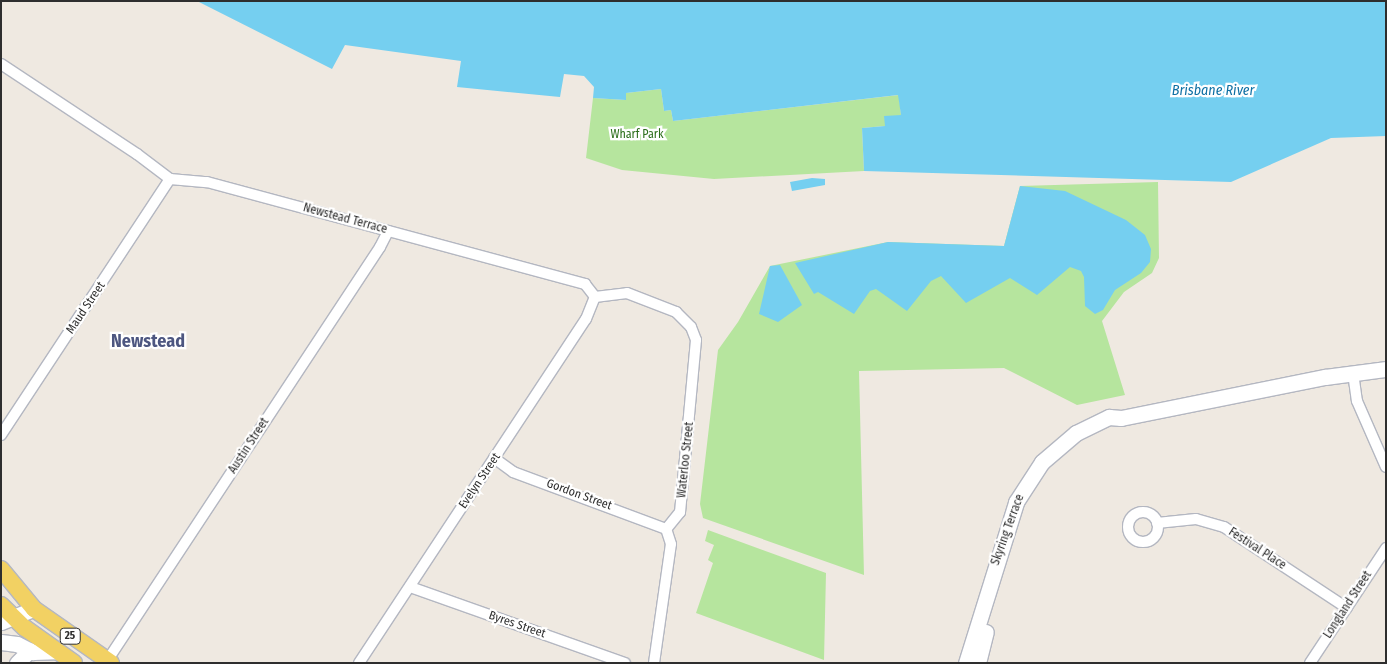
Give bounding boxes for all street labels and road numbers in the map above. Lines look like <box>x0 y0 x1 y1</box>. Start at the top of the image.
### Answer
street label: Newstead Terrace <box>301 201 389 237</box>
street label: Maud Street <box>63 279 109 337</box>
street label: Austin Street <box>226 416 272 476</box>
street label: Waterloo Street <box>675 421 697 499</box>
street label: Evelyn Street <box>456 451 504 511</box>
street label: Gordon Street <box>544 477 614 513</box>
street label: Skyring Terrace <box>989 493 1027 567</box>
street label: Festival Place <box>1226 525 1288 573</box>
street label: Longland Street <box>1321 569 1375 641</box>
street label: Byres Street <box>487 609 547 641</box>
road number: 25 <box>59 628 81 644</box>

